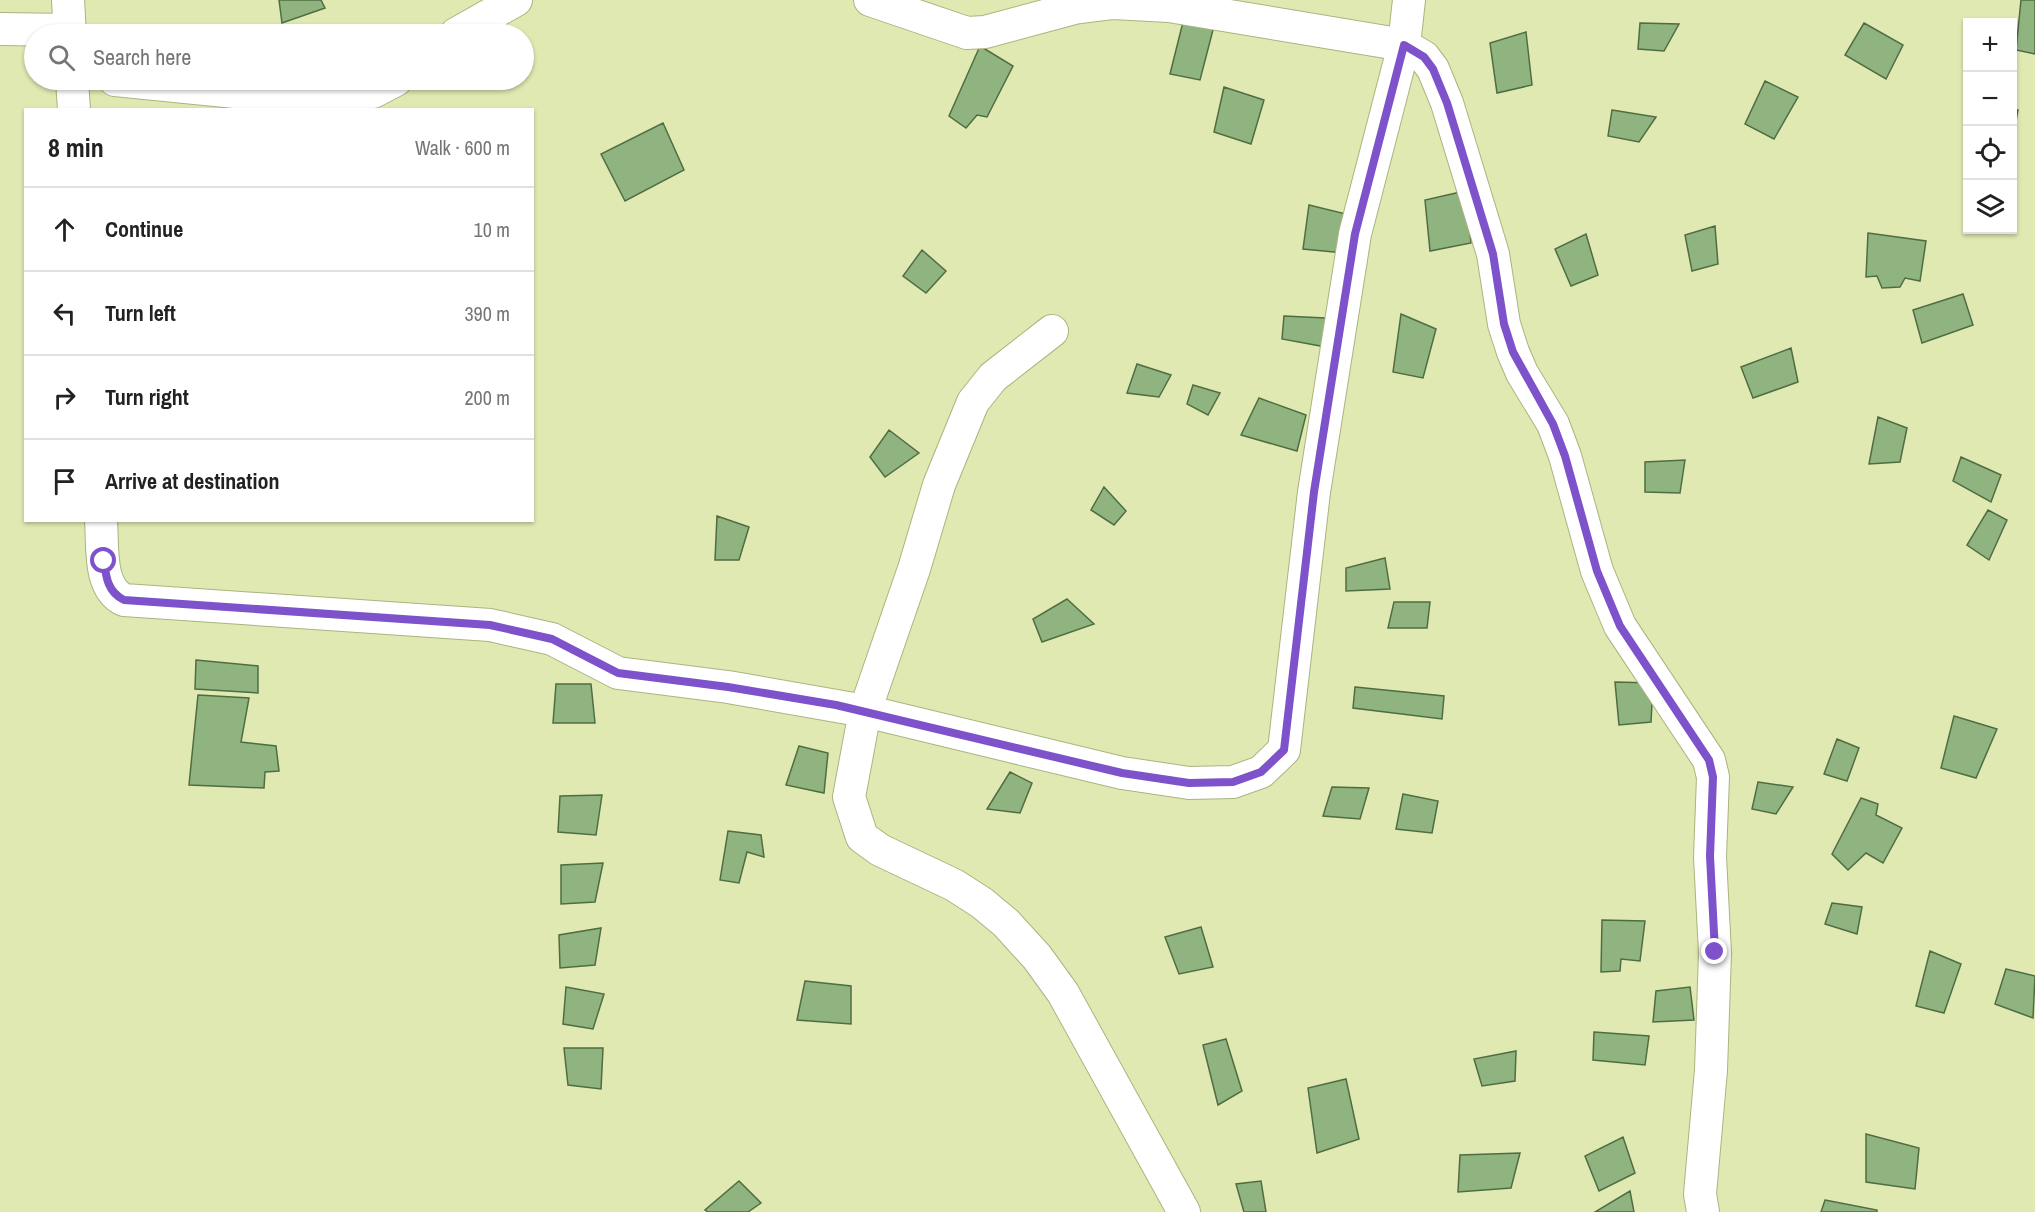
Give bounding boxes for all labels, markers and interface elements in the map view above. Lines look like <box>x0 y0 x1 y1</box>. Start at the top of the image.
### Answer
map controls <box>1963 18 2017 234</box>
button: + <box>1963 18 2017 72</box>
search box <box>24 24 534 90</box>
icon: search <box>45 41 78 74</box>
text: Search here <box>93 42 191 72</box>
button: − <box>1963 72 2017 126</box>
button: locate <box>1963 126 2017 180</box>
text: 8 min <box>48 130 104 165</box>
text: Walk · 600 m <box>415 134 510 161</box>
button: layers <box>1963 180 2017 234</box>
icon: ahead <box>48 213 81 246</box>
text: Continue <box>105 214 183 244</box>
text: 10 m <box>474 216 510 243</box>
icon: left <box>48 297 81 330</box>
text: Turn left <box>105 298 176 328</box>
text: 390 m <box>464 300 510 327</box>
icon: right <box>48 381 81 414</box>
text: Turn right <box>105 382 189 412</box>
text: 200 m <box>464 384 510 411</box>
icon: arrive <box>48 465 81 498</box>
text: Arrive at destination <box>105 466 279 496</box>
route start <box>90 547 116 573</box>
route end <box>1701 938 1727 964</box>

